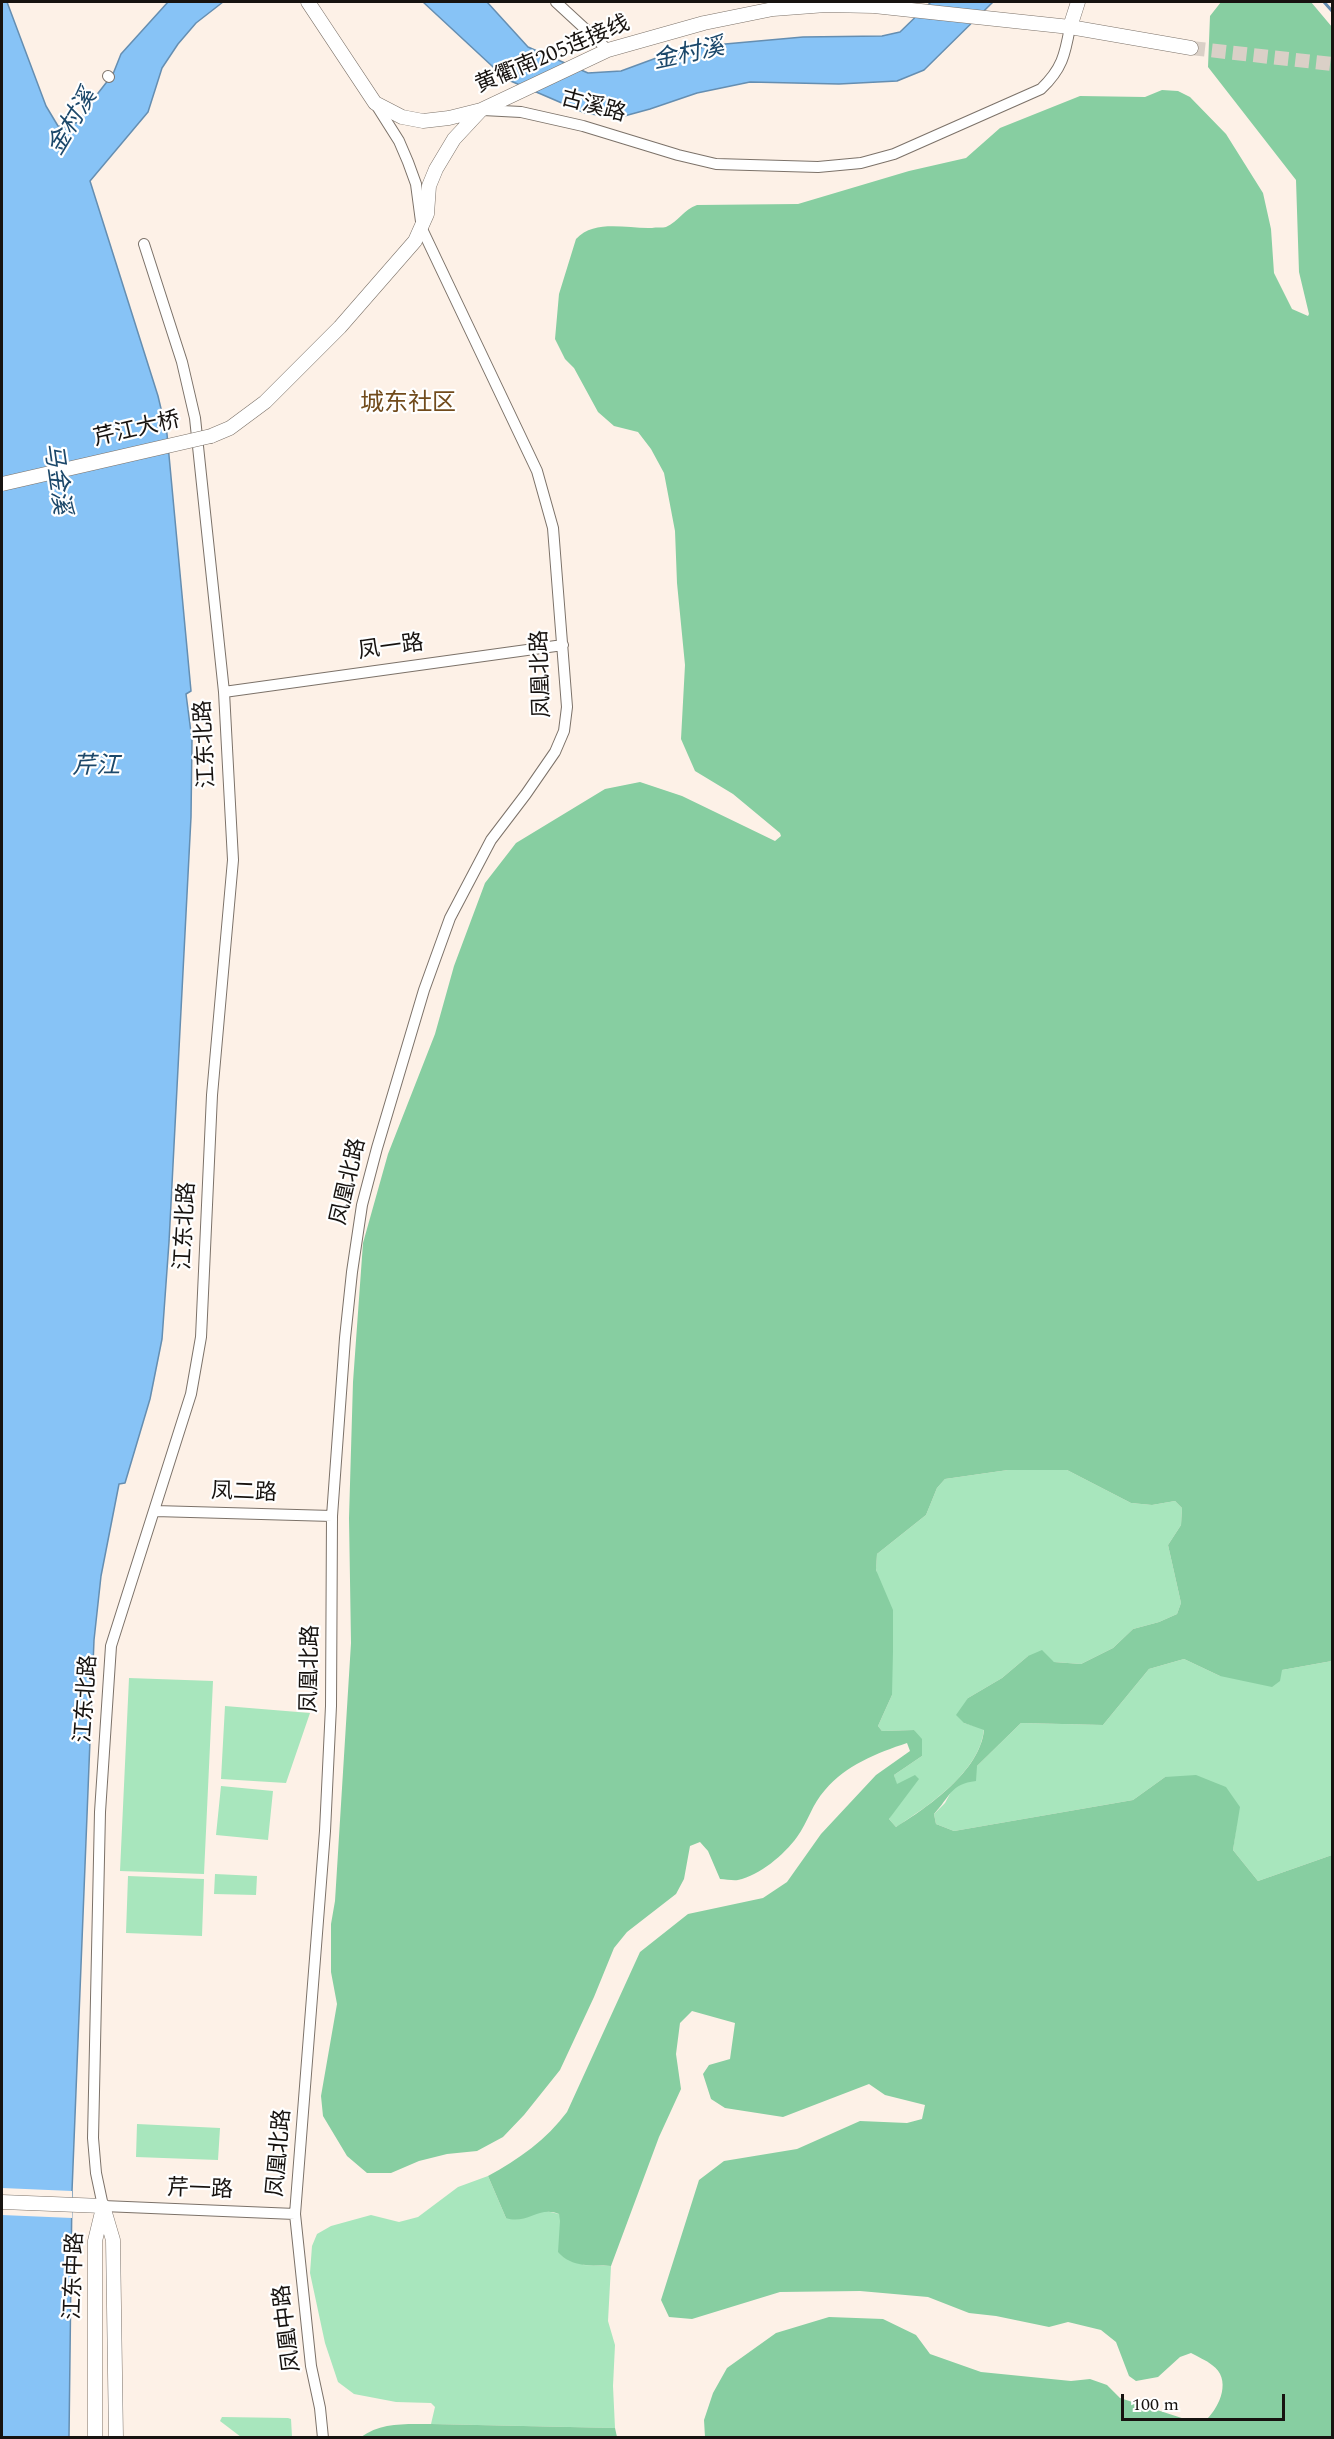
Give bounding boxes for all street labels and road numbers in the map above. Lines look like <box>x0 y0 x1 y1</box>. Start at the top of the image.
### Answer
street label: 黄衢南205连接线 <box>472 12 634 100</box>
street label: 古溪路 <box>558 87 628 129</box>
street label: 芹江大桥 <box>91 408 183 454</box>
street label: 凤凰北路 <box>528 630 558 718</box>
street label: 凤一路 <box>356 631 426 667</box>
street label: 江东北路 <box>192 699 222 789</box>
street label: 凤凰北路 <box>327 1136 373 1228</box>
street label: 江东北路 <box>172 1181 202 1271</box>
street label: 凤二路 <box>211 1480 277 1508</box>
street label: 凤凰北路 <box>298 1625 326 1713</box>
street label: 江东北路 <box>72 1654 104 1744</box>
street label: 凤凰北路 <box>264 2108 298 2198</box>
street label: 芹一路 <box>167 2177 233 2205</box>
street label: 江东中路 <box>61 2232 91 2320</box>
street label: 凤凰中路 <box>271 2283 307 2373</box>

